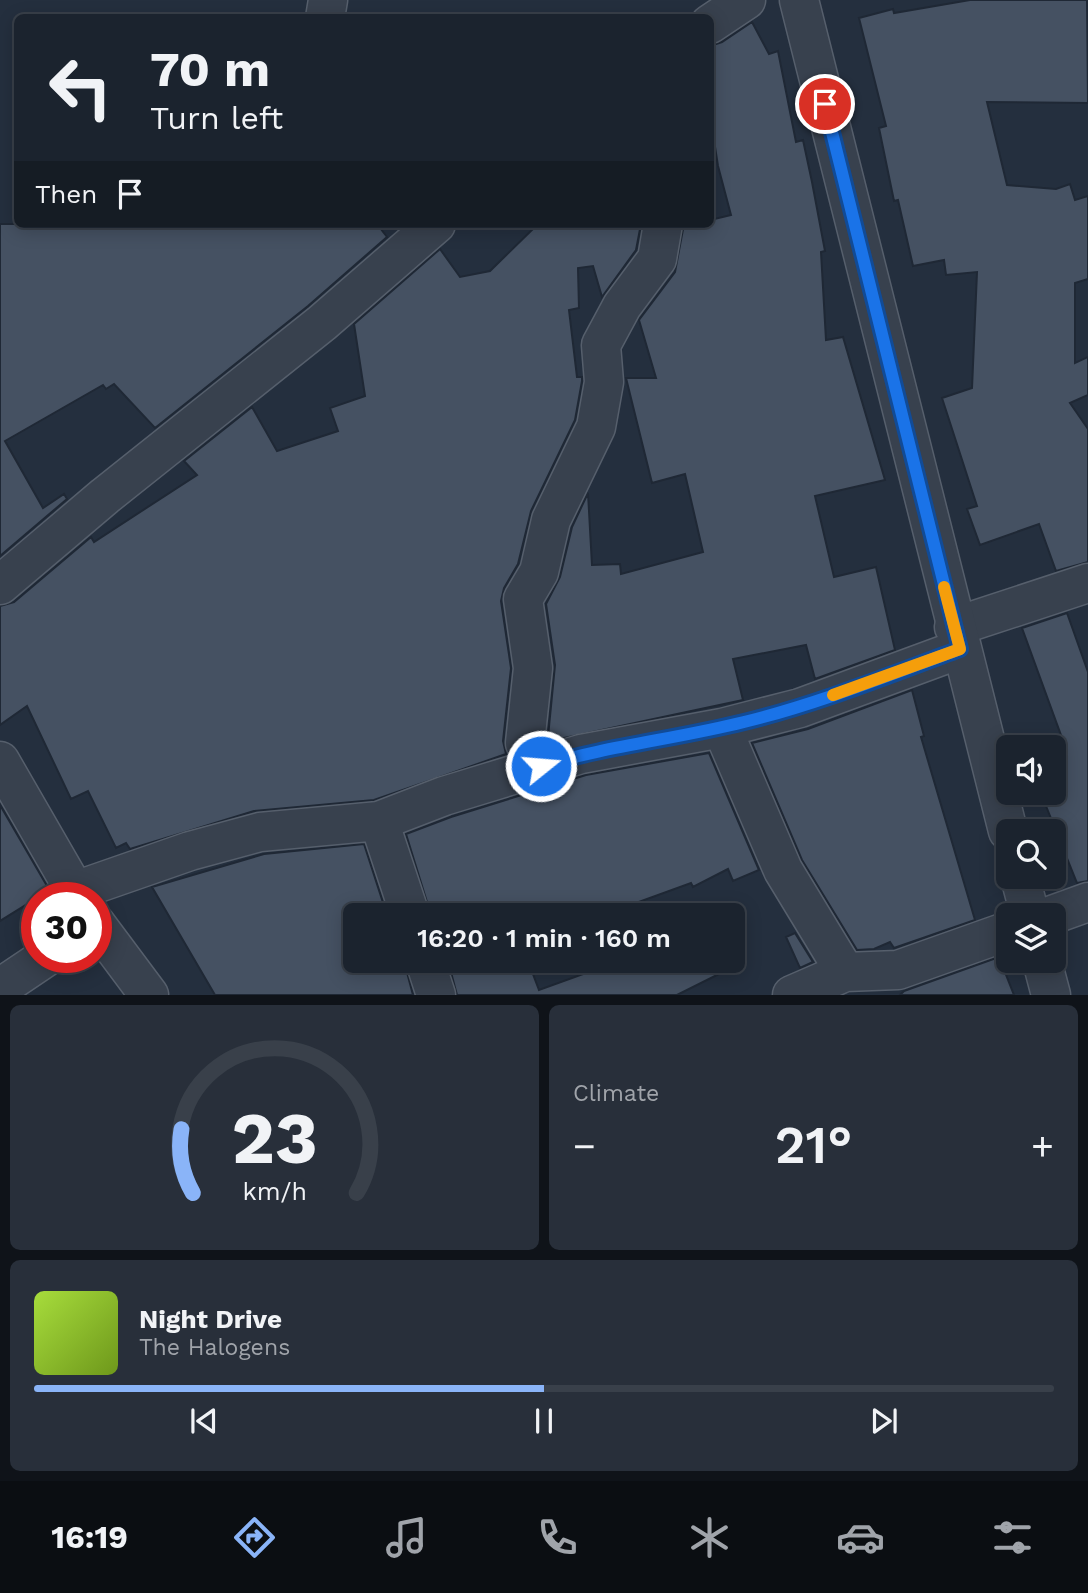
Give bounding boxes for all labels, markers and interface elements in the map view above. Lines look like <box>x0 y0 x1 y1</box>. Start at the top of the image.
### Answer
text: 70 m <box>150 40 270 98</box>
icon: left <box>35 42 126 133</box>
pin <box>795 74 855 134</box>
icon: arrive <box>806 85 844 123</box>
text: Turn left <box>150 99 283 137</box>
icon: arrive <box>111 175 149 213</box>
text: Then <box>35 179 97 209</box>
position arrow <box>504 729 578 803</box>
map controls <box>996 735 1066 973</box>
button: sound <box>996 735 1066 805</box>
button: search <box>996 819 1066 889</box>
speed limit sign: 30 <box>21 882 112 973</box>
button: layers <box>996 903 1066 973</box>
text: 16:20 · 1 min · 160 m <box>417 923 671 953</box>
text: Climate <box>573 1080 659 1107</box>
text: 23 <box>231 1096 318 1182</box>
text: 21° <box>775 1115 852 1176</box>
text: − <box>573 1124 596 1168</box>
text: + <box>1031 1124 1054 1168</box>
text: km/h <box>242 1177 307 1206</box>
text: Night Drive <box>139 1304 282 1334</box>
text: The Halogens <box>139 1334 290 1361</box>
icon: previous <box>185 1402 223 1440</box>
icon: pause <box>525 1402 563 1440</box>
icon: next <box>865 1402 903 1440</box>
icon: directions <box>230 1513 279 1562</box>
icon: music <box>382 1513 431 1562</box>
icon: phone <box>533 1513 582 1562</box>
icon: climate <box>685 1513 734 1562</box>
icon: car <box>836 1513 885 1562</box>
icon: filters <box>988 1513 1037 1562</box>
text: 16:19 <box>51 1518 128 1556</box>

